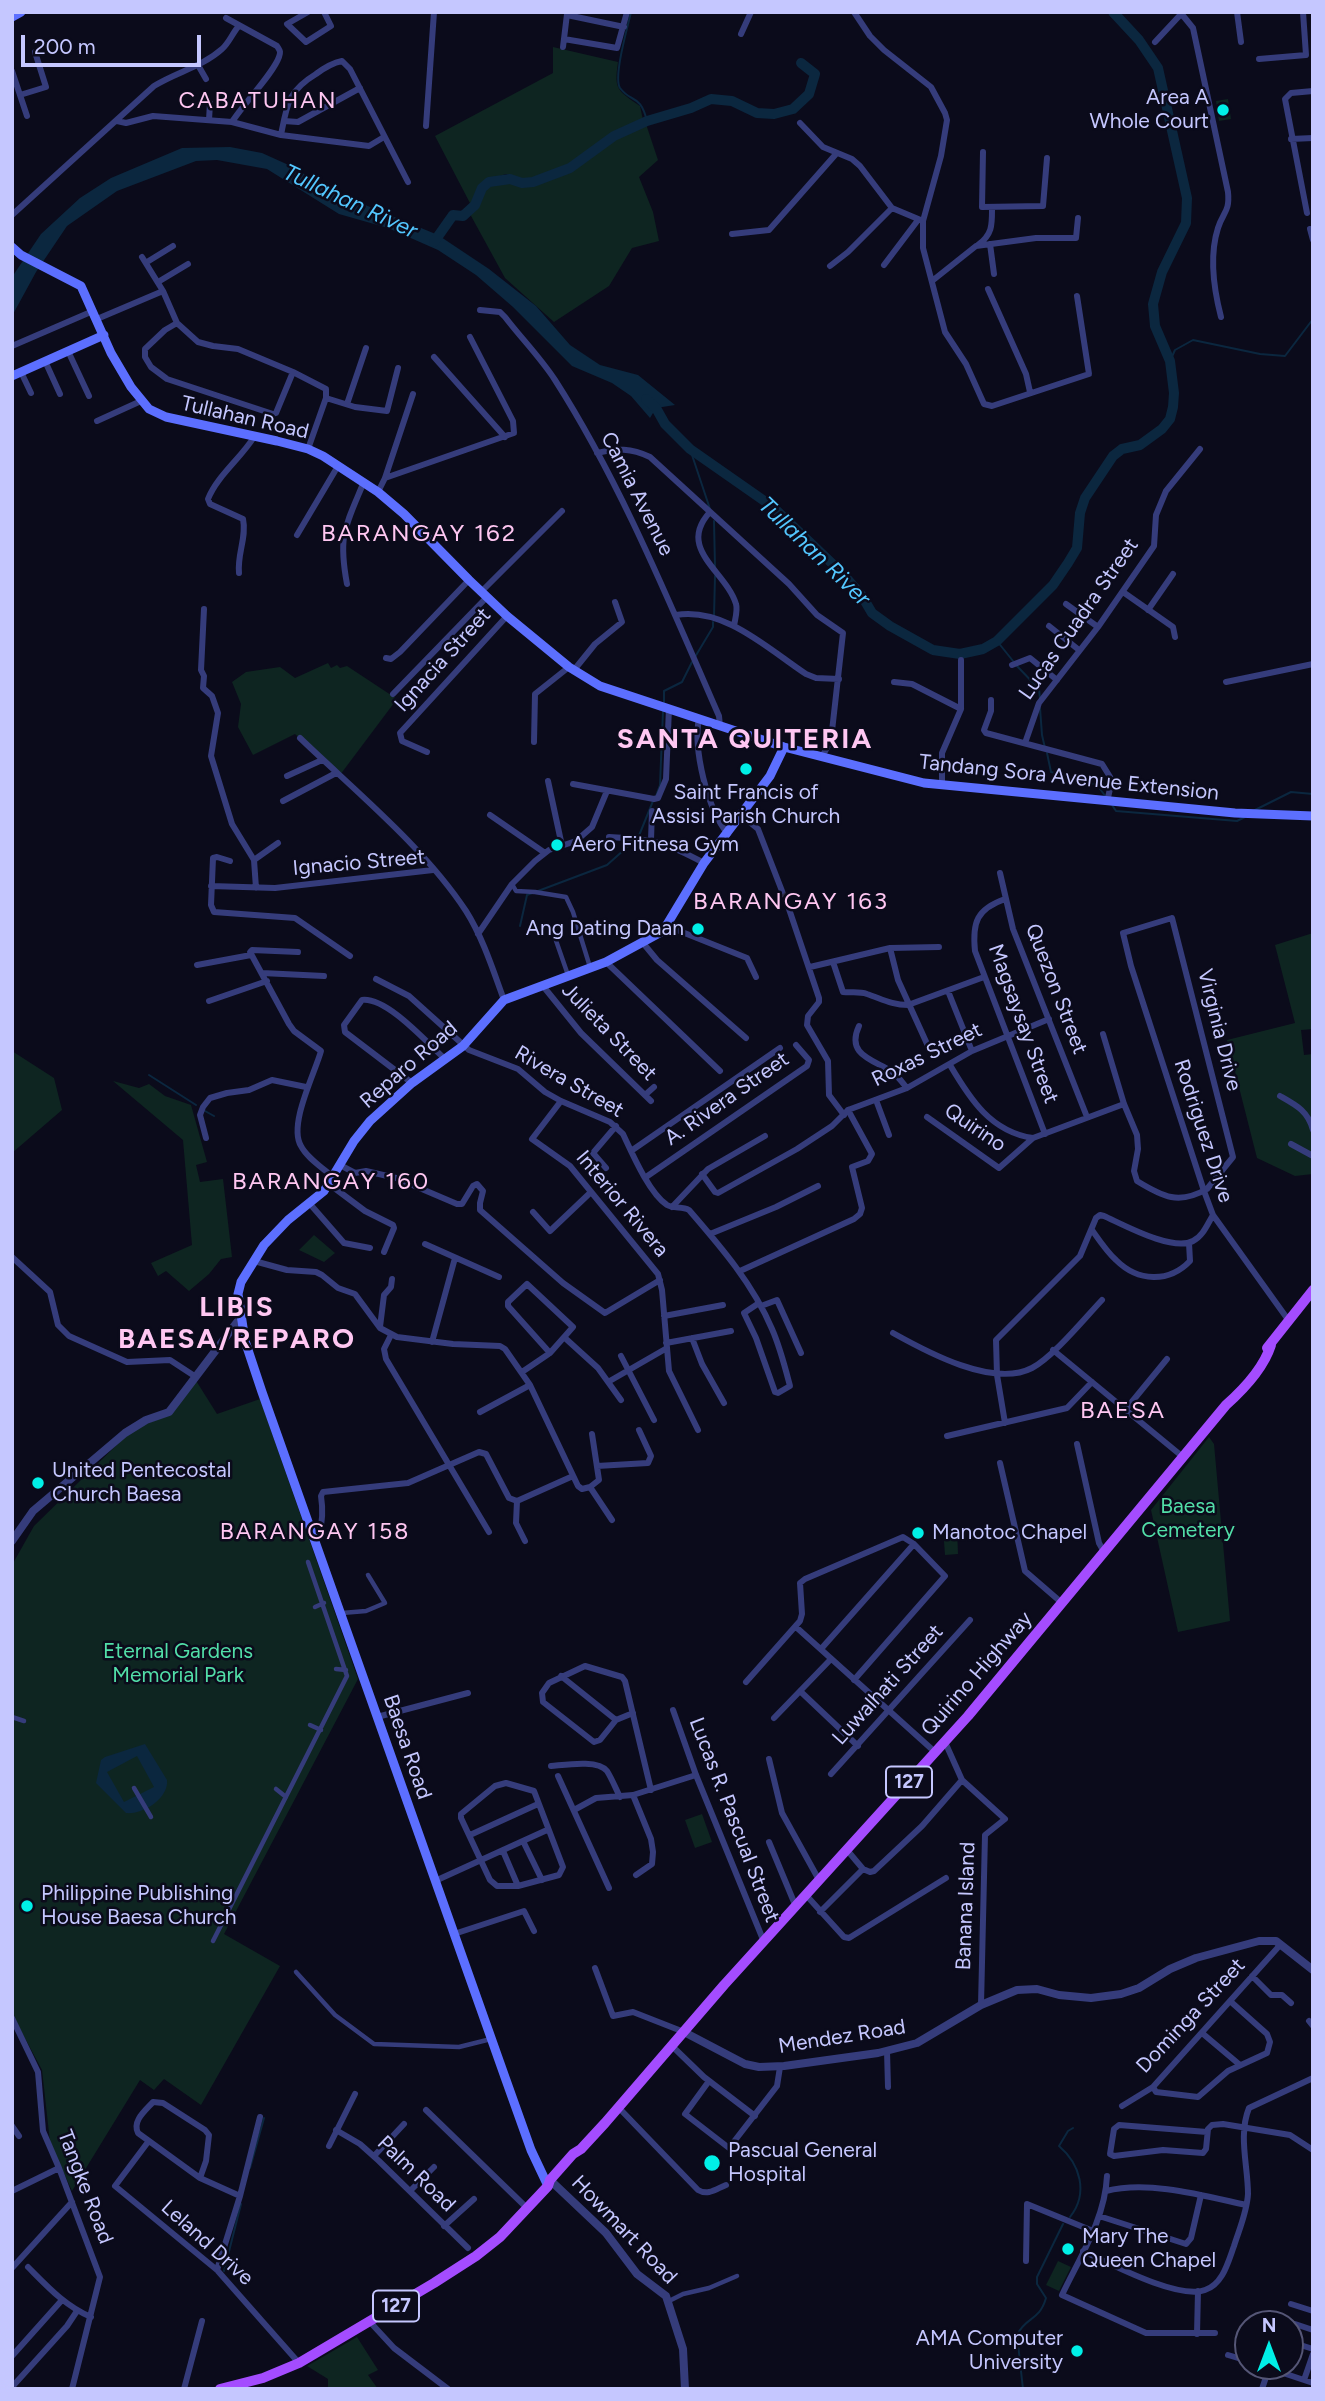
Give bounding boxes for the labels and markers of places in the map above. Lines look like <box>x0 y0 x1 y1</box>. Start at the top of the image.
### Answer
place label: Area A Whole Court <box>1090 85 1209 135</box>
marker: Area A Whole Court <box>1215 102 1231 118</box>
marker: Saint Francis of Assisi Parish Church <box>738 761 754 777</box>
place label: Saint Francis of Assisi Parish Church <box>652 780 840 830</box>
place label: Aero Fitnesa Gym <box>571 832 739 858</box>
marker: Aero Fitnesa Gym <box>549 837 565 853</box>
place label: Ang Dating Daan <box>526 916 684 942</box>
marker: Ang Dating Daan <box>690 921 706 937</box>
place label: United Pentecostal Church Baesa <box>52 1458 231 1508</box>
marker: United Pentecostal Church Baesa <box>30 1475 46 1491</box>
place label: Manotoc Chapel <box>932 1520 1087 1546</box>
marker: Manotoc Chapel <box>910 1525 926 1541</box>
place label: Philippine Publishing House Baesa Church <box>41 1881 237 1931</box>
marker: Philippine Publishing House Baesa Church <box>19 1898 35 1914</box>
place label: Pascual General Hospital <box>728 2138 877 2188</box>
marker: Pascual General Hospital <box>702 2153 722 2173</box>
place label: Mary The Queen Chapel <box>1082 2224 1216 2274</box>
marker: Mary The Queen Chapel <box>1060 2241 1076 2257</box>
place label: AMA Computer University <box>916 2326 1063 2376</box>
marker: AMA Computer University <box>1069 2343 1085 2359</box>

